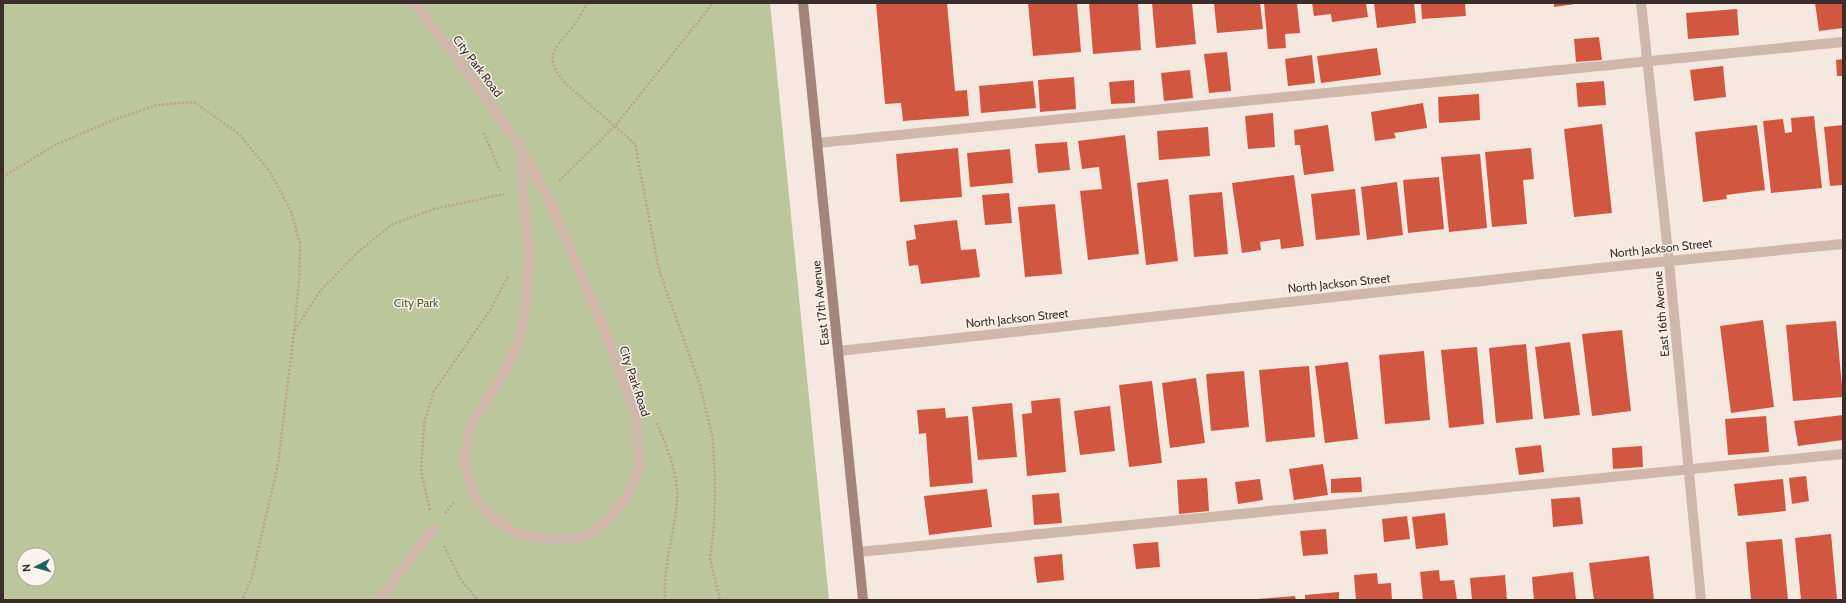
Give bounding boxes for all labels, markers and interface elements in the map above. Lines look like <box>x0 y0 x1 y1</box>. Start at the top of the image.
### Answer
street label: City Park Road <box>450 32 506 100</box>
street label: North Jackson Street <box>1609 235 1713 261</box>
street label: East 17th Avenue <box>808 260 832 346</box>
street label: North Jackson Street <box>1287 270 1391 296</box>
street label: East 16th Avenue <box>1650 270 1672 358</box>
park label: City Park <box>394 295 439 310</box>
street label: North Jackson Street <box>965 305 1069 331</box>
street label: City Park Road <box>617 344 653 418</box>
north arrow <box>16 547 56 587</box>
text: N <box>19 563 33 573</box>

